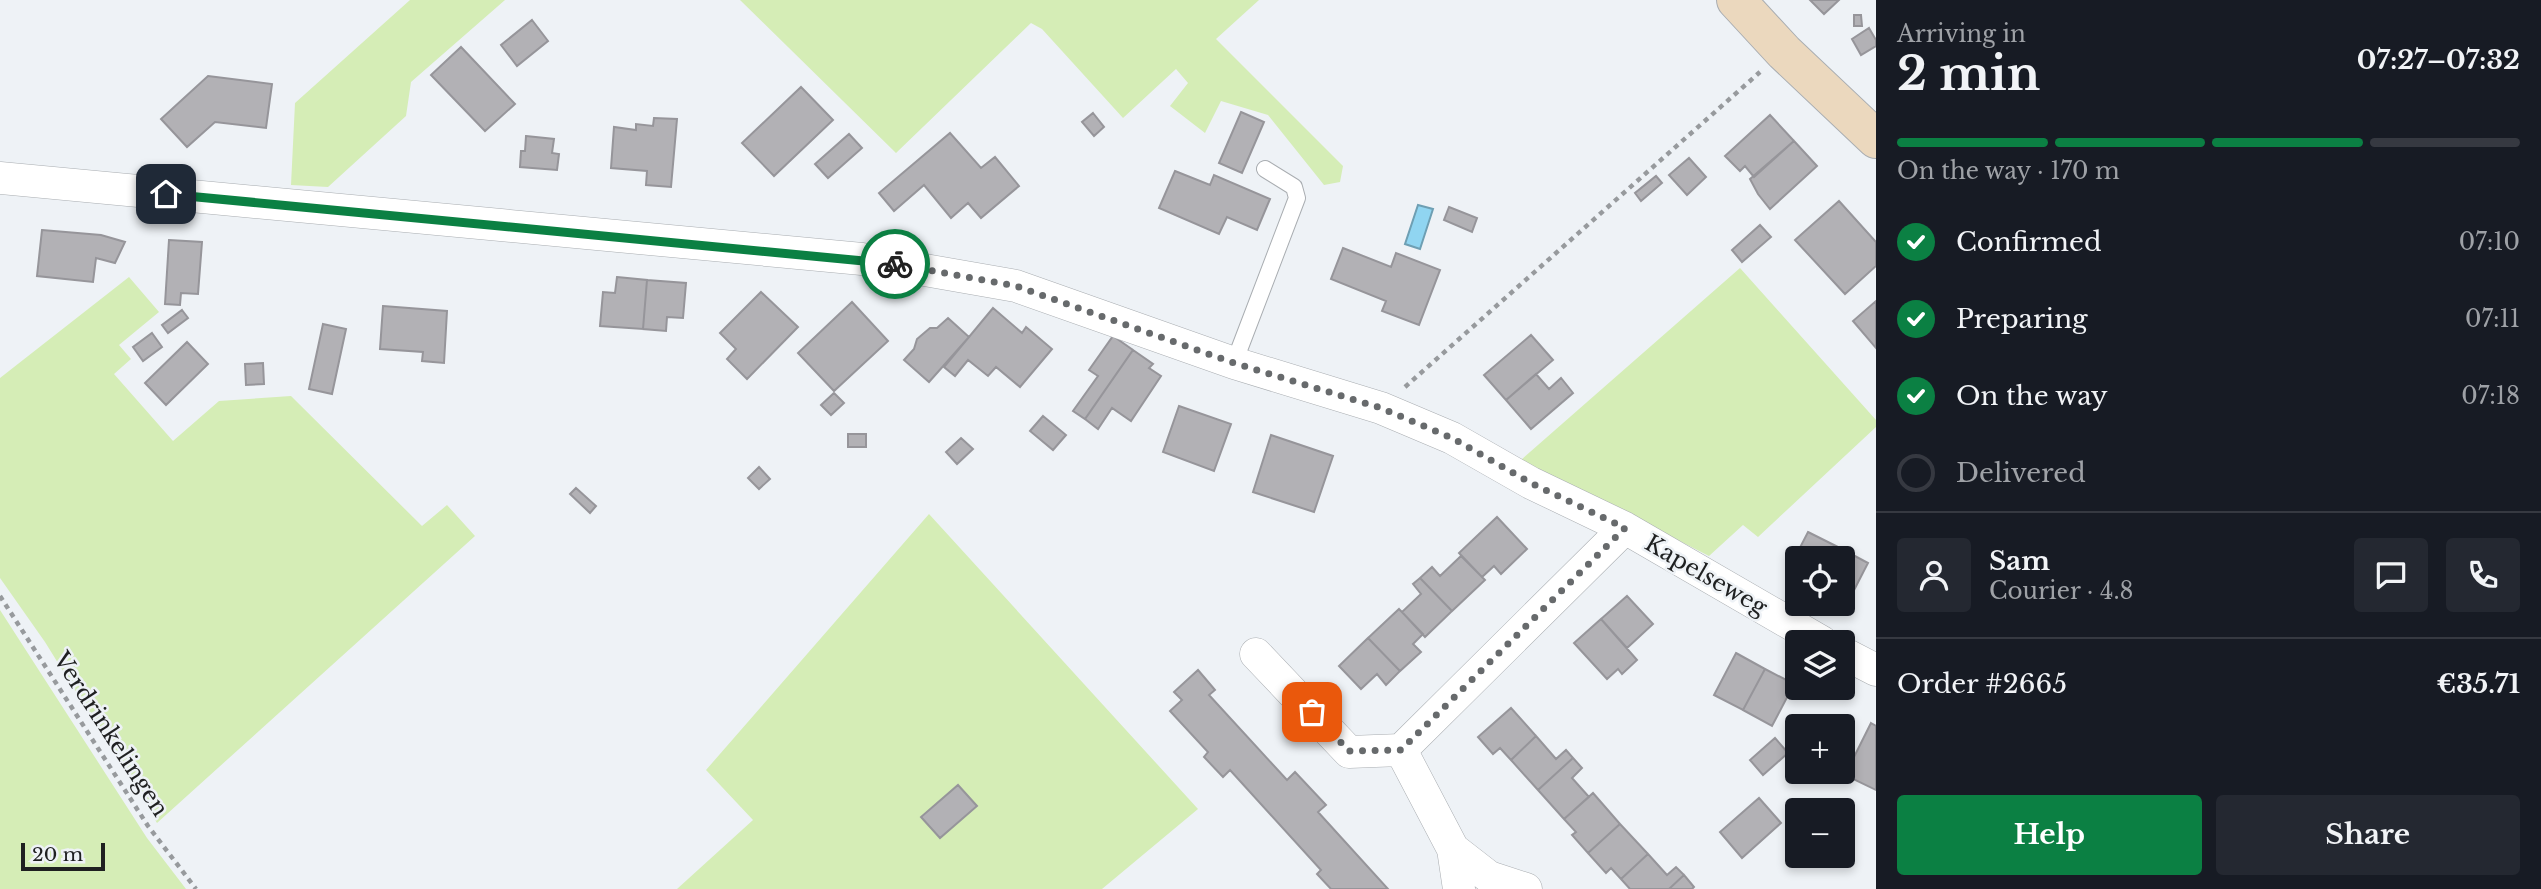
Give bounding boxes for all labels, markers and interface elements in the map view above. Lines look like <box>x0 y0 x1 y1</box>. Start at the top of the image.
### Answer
text: Arriving in <box>1897 20 2026 48</box>
text: 07:27–07:32 <box>2357 44 2520 76</box>
text: 2 min <box>1897 45 2040 102</box>
text: On the way · 170 m <box>1897 157 2120 185</box>
pin <box>136 164 196 224</box>
icon: home <box>147 175 185 213</box>
icon: check <box>1897 223 1935 261</box>
text: Confirmed <box>1956 226 2101 258</box>
text: 07:10 <box>2459 228 2520 256</box>
courier <box>860 229 930 299</box>
icon: bike <box>876 245 914 283</box>
icon: check <box>1897 300 1935 338</box>
text: Preparing <box>1956 303 2088 335</box>
text: 07:11 <box>2465 305 2520 333</box>
icon: check <box>1897 377 1935 415</box>
text: On the way <box>1956 380 2108 412</box>
text: 07:18 <box>2461 382 2520 410</box>
text: Delivered <box>1956 457 2086 489</box>
street label: Kapelseweg <box>1640 529 1772 621</box>
button: person <box>1897 538 1971 612</box>
button: chat <box>2354 538 2428 612</box>
button: phone <box>2446 538 2520 612</box>
text: Sam <box>1989 545 2050 577</box>
map controls <box>1785 546 1855 868</box>
button: locate <box>1785 546 1855 616</box>
text: Courier · 4.8 <box>1989 577 2134 605</box>
button: layers <box>1785 630 1855 700</box>
street label: Verdrinkelingen <box>47 646 175 822</box>
text: Order #2665 <box>1897 668 2067 700</box>
text: €35.71 <box>2436 668 2520 700</box>
pin <box>1282 682 1342 742</box>
icon: bag <box>1293 693 1331 731</box>
button: + <box>1785 714 1855 784</box>
button: Help <box>1897 795 2202 875</box>
button: Share <box>2216 795 2520 875</box>
button: − <box>1785 798 1855 868</box>
scale bar <box>21 840 105 872</box>
text: 20 m <box>32 843 83 866</box>

